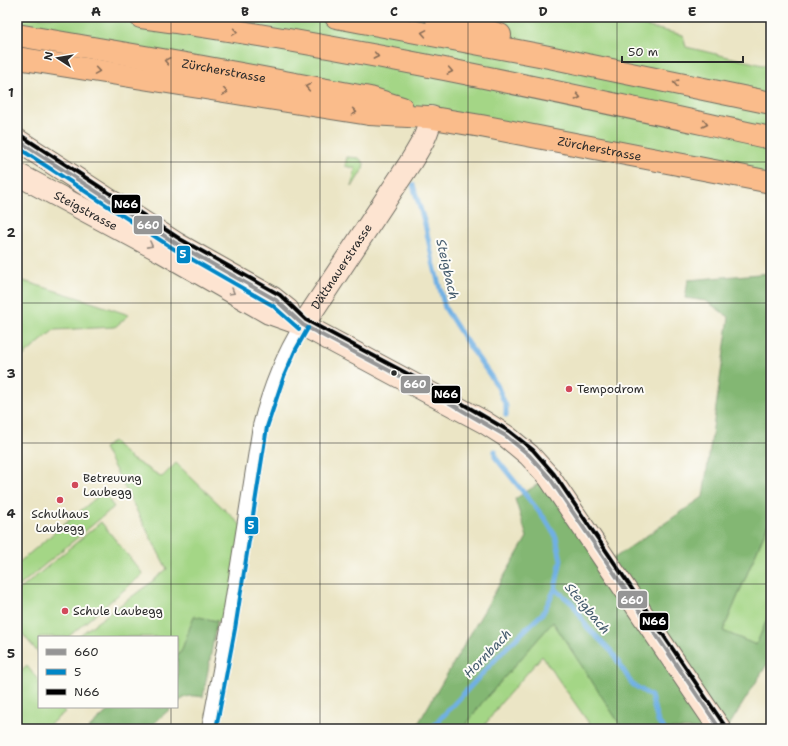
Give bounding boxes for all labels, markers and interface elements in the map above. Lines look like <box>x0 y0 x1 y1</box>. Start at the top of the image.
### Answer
text: A <box>91 3 101 20</box>
text: B <box>241 3 249 20</box>
text: C <box>390 3 398 20</box>
text: D <box>538 3 548 20</box>
text: E <box>688 3 697 20</box>
one-way arrow <box>232 27 238 35</box>
one-way arrow <box>421 29 427 38</box>
north arrow <box>38 38 78 78</box>
scale bar <box>622 38 743 64</box>
text: 50 m <box>628 44 658 60</box>
text: N <box>40 50 57 62</box>
one-way arrow <box>373 52 379 60</box>
street label: Zürcherstrasse <box>181 55 267 87</box>
one-way arrow <box>164 57 170 66</box>
one-way arrow <box>94 66 100 75</box>
one-way arrow <box>447 66 453 74</box>
one-way arrow <box>673 80 679 88</box>
one-way arrow <box>305 83 312 91</box>
text: 1 <box>8 84 14 101</box>
one-way arrow <box>222 87 228 96</box>
one-way arrow <box>574 92 581 100</box>
one-way arrow <box>351 107 357 116</box>
one-way arrow <box>701 119 708 127</box>
street label: Zürcherstrasse <box>556 133 643 165</box>
street label: Steigstrasse <box>51 187 121 234</box>
line badge: N66 <box>111 194 141 214</box>
text: N66 <box>114 197 138 212</box>
line badge: 660 <box>133 215 163 235</box>
text: 660 <box>136 218 160 233</box>
street label: Dättnauerstrasse <box>307 220 376 313</box>
text: 2 <box>6 224 16 241</box>
water label: Steigbach <box>432 237 463 301</box>
one-way arrow <box>146 241 153 248</box>
line badge: 5 <box>176 245 191 264</box>
text: 5 <box>180 247 187 262</box>
one-way arrow <box>228 288 235 295</box>
text: 3 <box>6 365 16 382</box>
unlabelled marker <box>389 368 399 378</box>
line badge: 660 <box>400 375 431 394</box>
text: 660 <box>403 377 427 392</box>
place label: Tempodrom <box>577 381 644 397</box>
marker: Tempodrom <box>564 384 574 394</box>
line badge: N66 <box>431 385 461 404</box>
text: N66 <box>434 387 458 402</box>
place label: Betreuung Laubegg <box>83 470 142 500</box>
marker: Betreuung Laubegg <box>70 480 80 490</box>
marker: Schulhaus Laubegg <box>55 495 65 505</box>
text: 4 <box>6 505 16 522</box>
place label: Schulhaus Laubegg <box>31 506 89 536</box>
line badge: 5 <box>244 516 259 535</box>
text: 5 <box>248 518 255 533</box>
water label: Steigbach <box>561 579 614 637</box>
line badge: 660 <box>617 590 648 609</box>
text: 660 <box>620 593 644 608</box>
place label: Schule Laubegg <box>73 603 163 619</box>
marker: Schule Laubegg <box>60 606 70 616</box>
line badge: N66 <box>639 612 669 631</box>
text: N66 <box>642 614 666 629</box>
water label: Hornbach <box>460 625 515 681</box>
legend <box>38 636 178 708</box>
text: 660 <box>74 644 99 660</box>
text: 5 <box>7 645 15 662</box>
text: 5 <box>74 664 81 680</box>
text: N66 <box>74 684 100 700</box>

